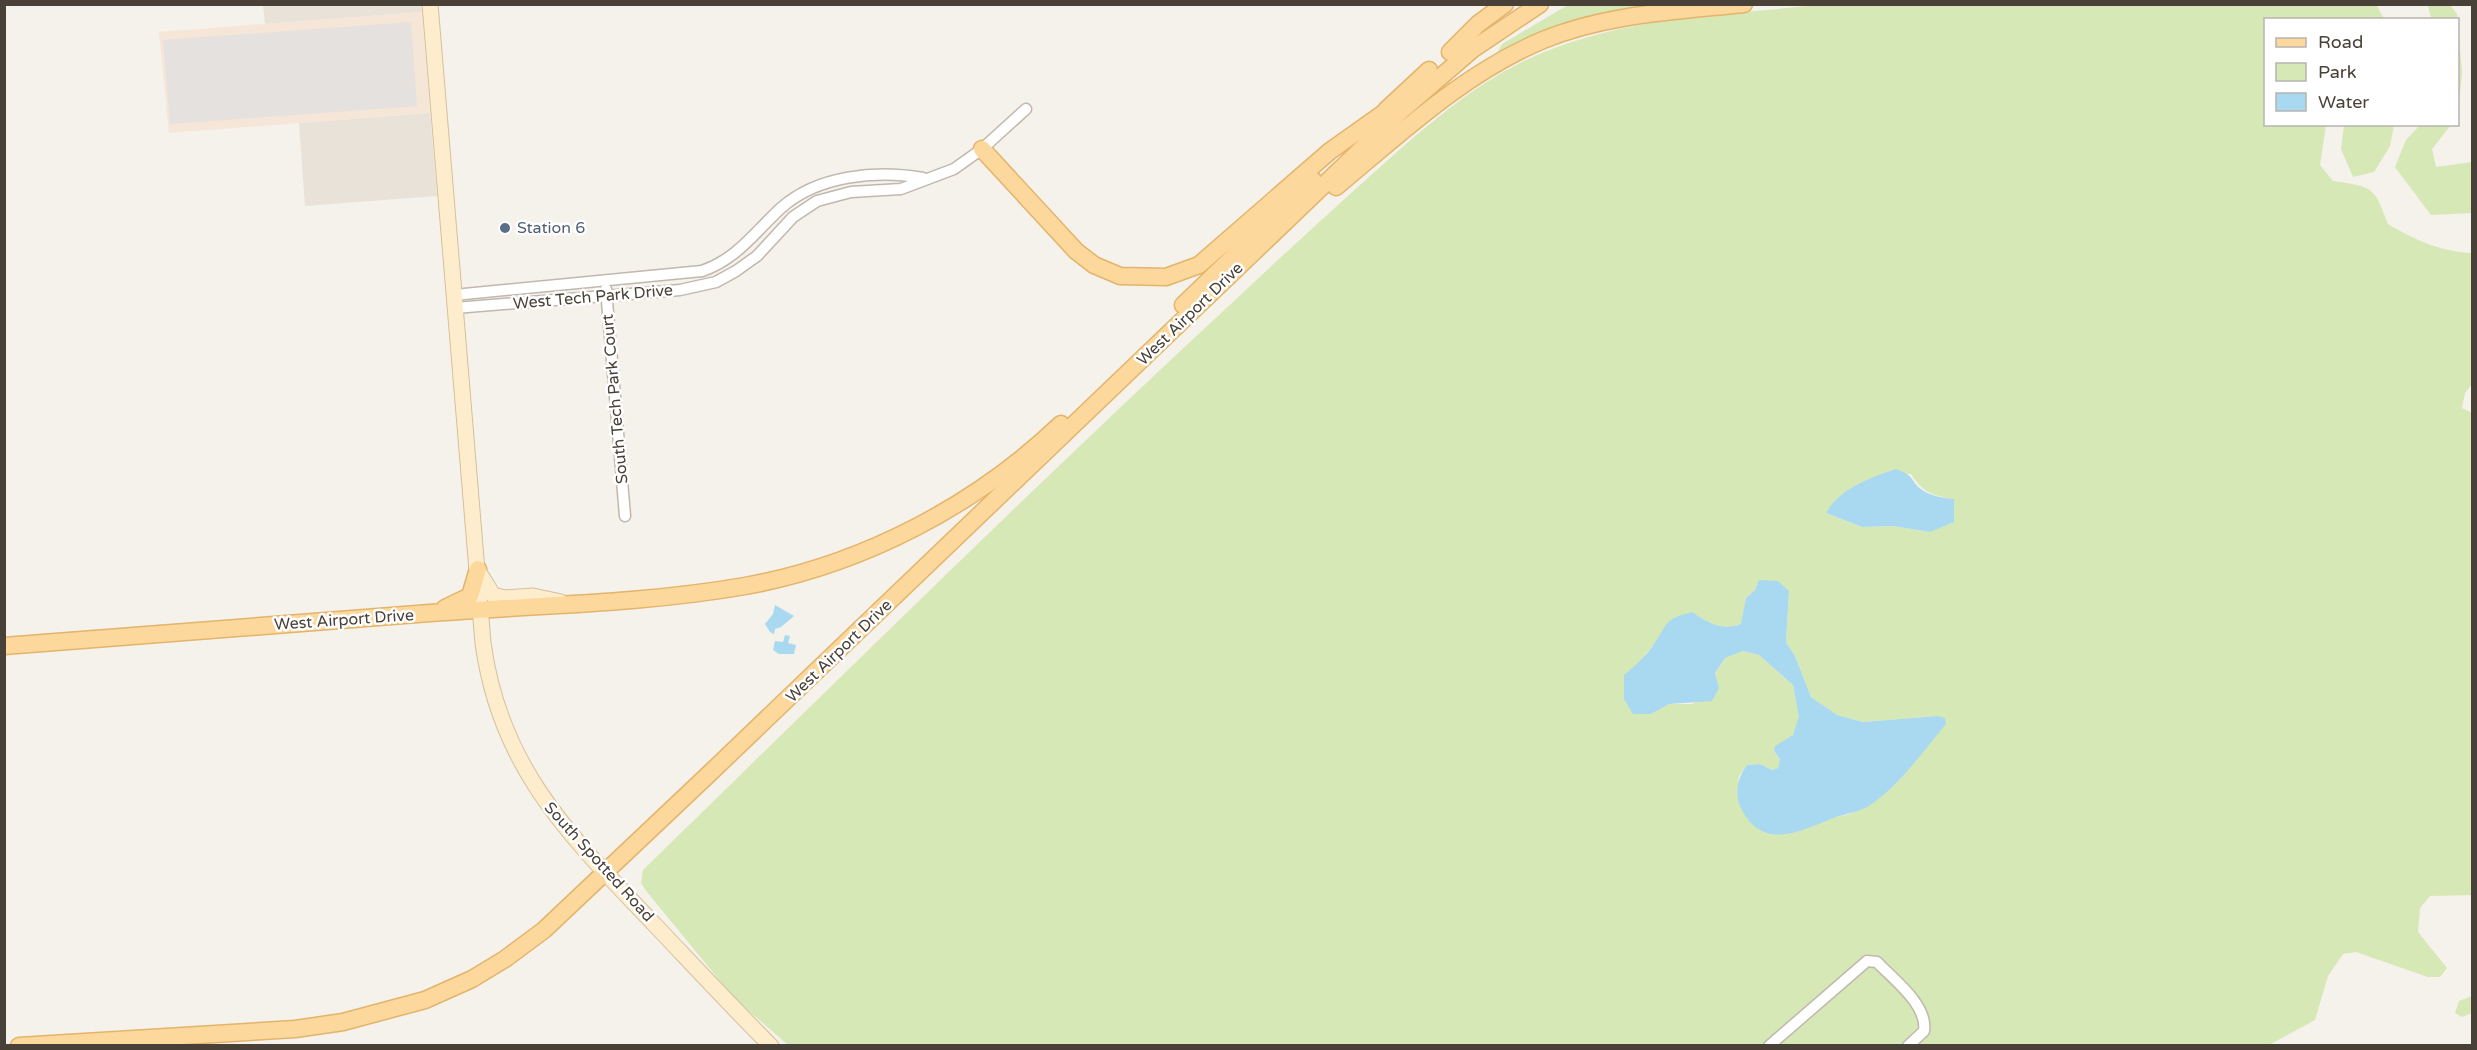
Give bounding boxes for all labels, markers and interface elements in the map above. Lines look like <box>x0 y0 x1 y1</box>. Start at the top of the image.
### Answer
legend <box>2264 18 2459 126</box>
text: Road <box>2318 31 2363 53</box>
text: Park <box>2318 61 2357 83</box>
text: Water <box>2318 91 2369 113</box>
place label: Station 6 <box>517 218 585 238</box>
marker: Station 6 <box>498 221 512 235</box>
street label: West Airport Drive <box>1133 258 1247 370</box>
street label: West Tech Park Drive <box>512 280 674 314</box>
street label: South Tech Park Court <box>598 313 632 485</box>
street label: West Airport Drive <box>782 595 896 707</box>
street label: West Airport Drive <box>273 605 415 635</box>
street label: South Spotted Road <box>540 798 658 926</box>

